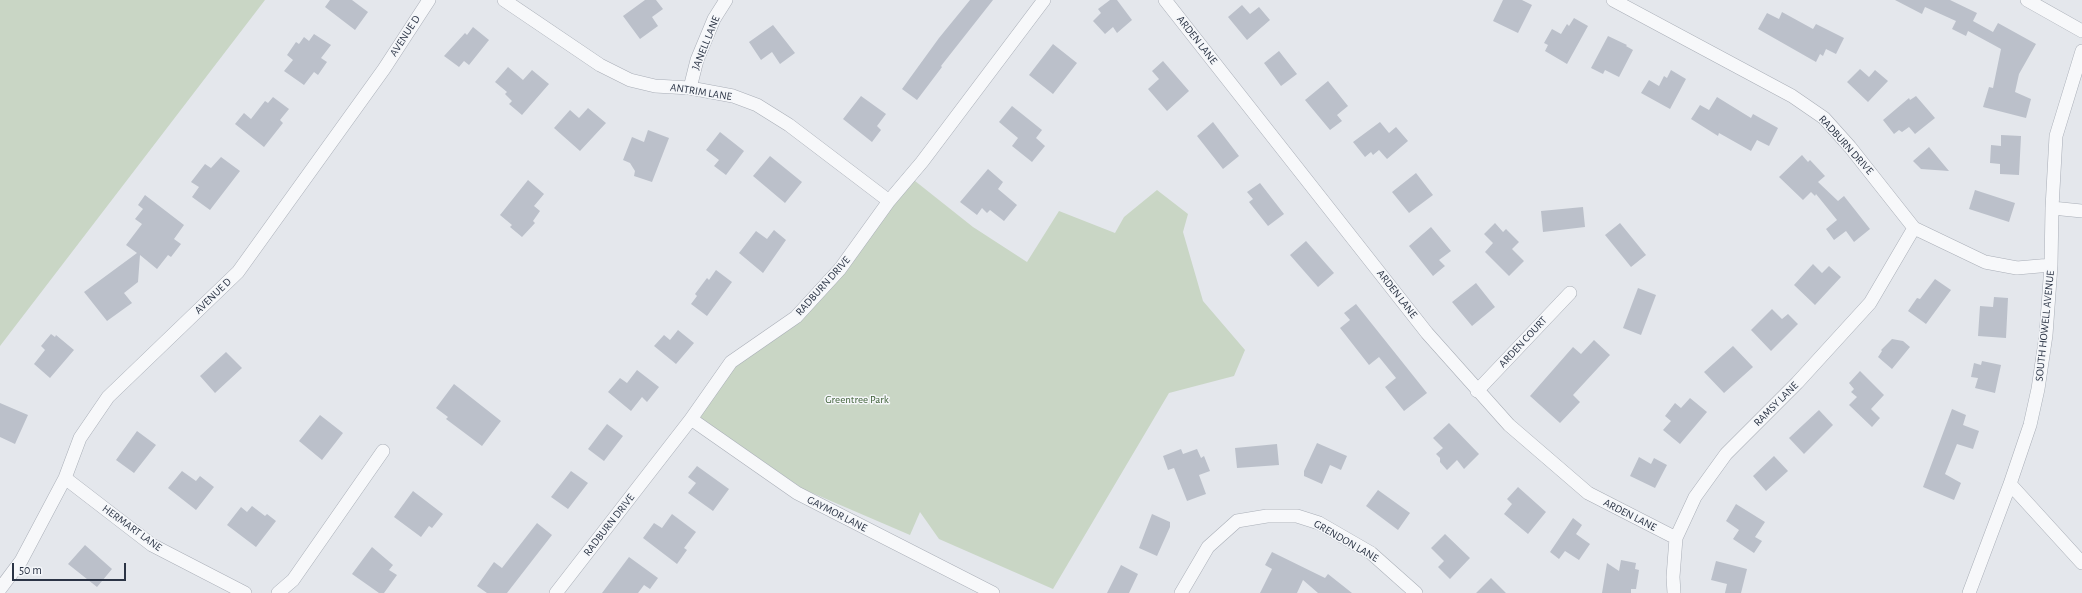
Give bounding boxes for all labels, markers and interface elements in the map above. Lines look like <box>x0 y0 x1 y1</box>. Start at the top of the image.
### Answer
street label: AVENUE D <box>387 13 423 59</box>
street label: ARDEN LANE <box>1174 13 1220 67</box>
street label: JANELL LANE <box>689 14 723 72</box>
street label: ANTRIM LANE <box>669 81 733 103</box>
street label: RADBURN DRIVE <box>1816 113 1876 177</box>
street label: RADBURN DRIVE <box>793 254 853 318</box>
street label: ARDEN LANE <box>1374 267 1420 321</box>
street label: SOUTH HOWELL AVENUE <box>2033 270 2057 382</box>
street label: AVENUE D <box>192 275 234 317</box>
street label: ARDEN COURT <box>1496 314 1550 370</box>
street label: RAMSY LANE <box>1751 379 1801 429</box>
park label: Greentree Park <box>825 393 889 407</box>
street label: RADBURN DRIVE <box>581 491 637 559</box>
street label: GAYMOR LANE <box>805 493 869 535</box>
street label: ARDEN LANE <box>1601 496 1659 534</box>
street label: HERMART LANE <box>100 502 164 554</box>
street label: GRENDON LANE <box>1311 517 1381 565</box>
scale bar <box>14 555 128 581</box>
text: 50 m <box>19 564 42 576</box>

